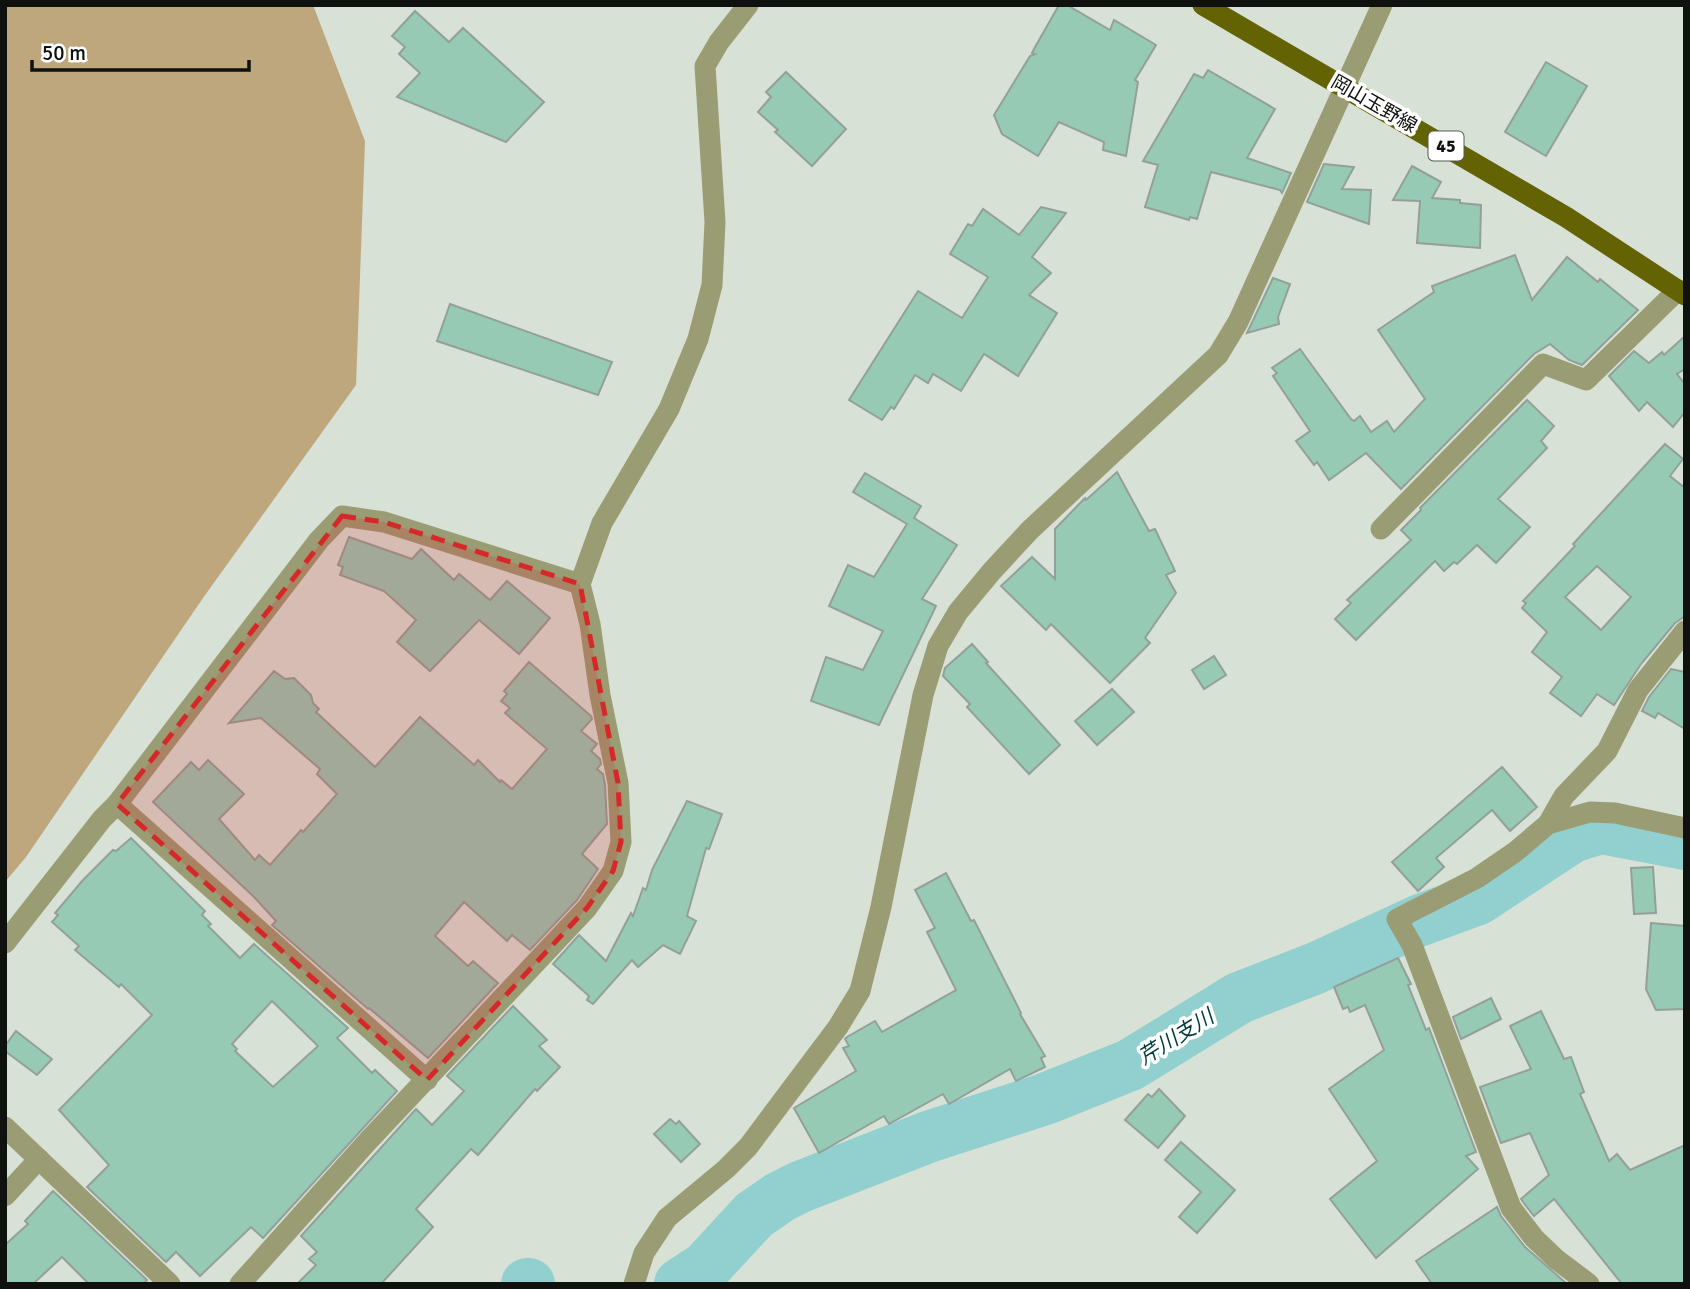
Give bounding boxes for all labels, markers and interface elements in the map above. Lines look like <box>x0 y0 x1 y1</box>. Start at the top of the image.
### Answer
scale bar <box>32 28 248 72</box>
text: 50 m <box>42 40 86 66</box>
street label: 岡山玉野線 <box>1327 70 1421 138</box>
road number: 45 <box>1428 132 1464 160</box>
water label: 芹川支川 <box>1133 1003 1220 1070</box>

